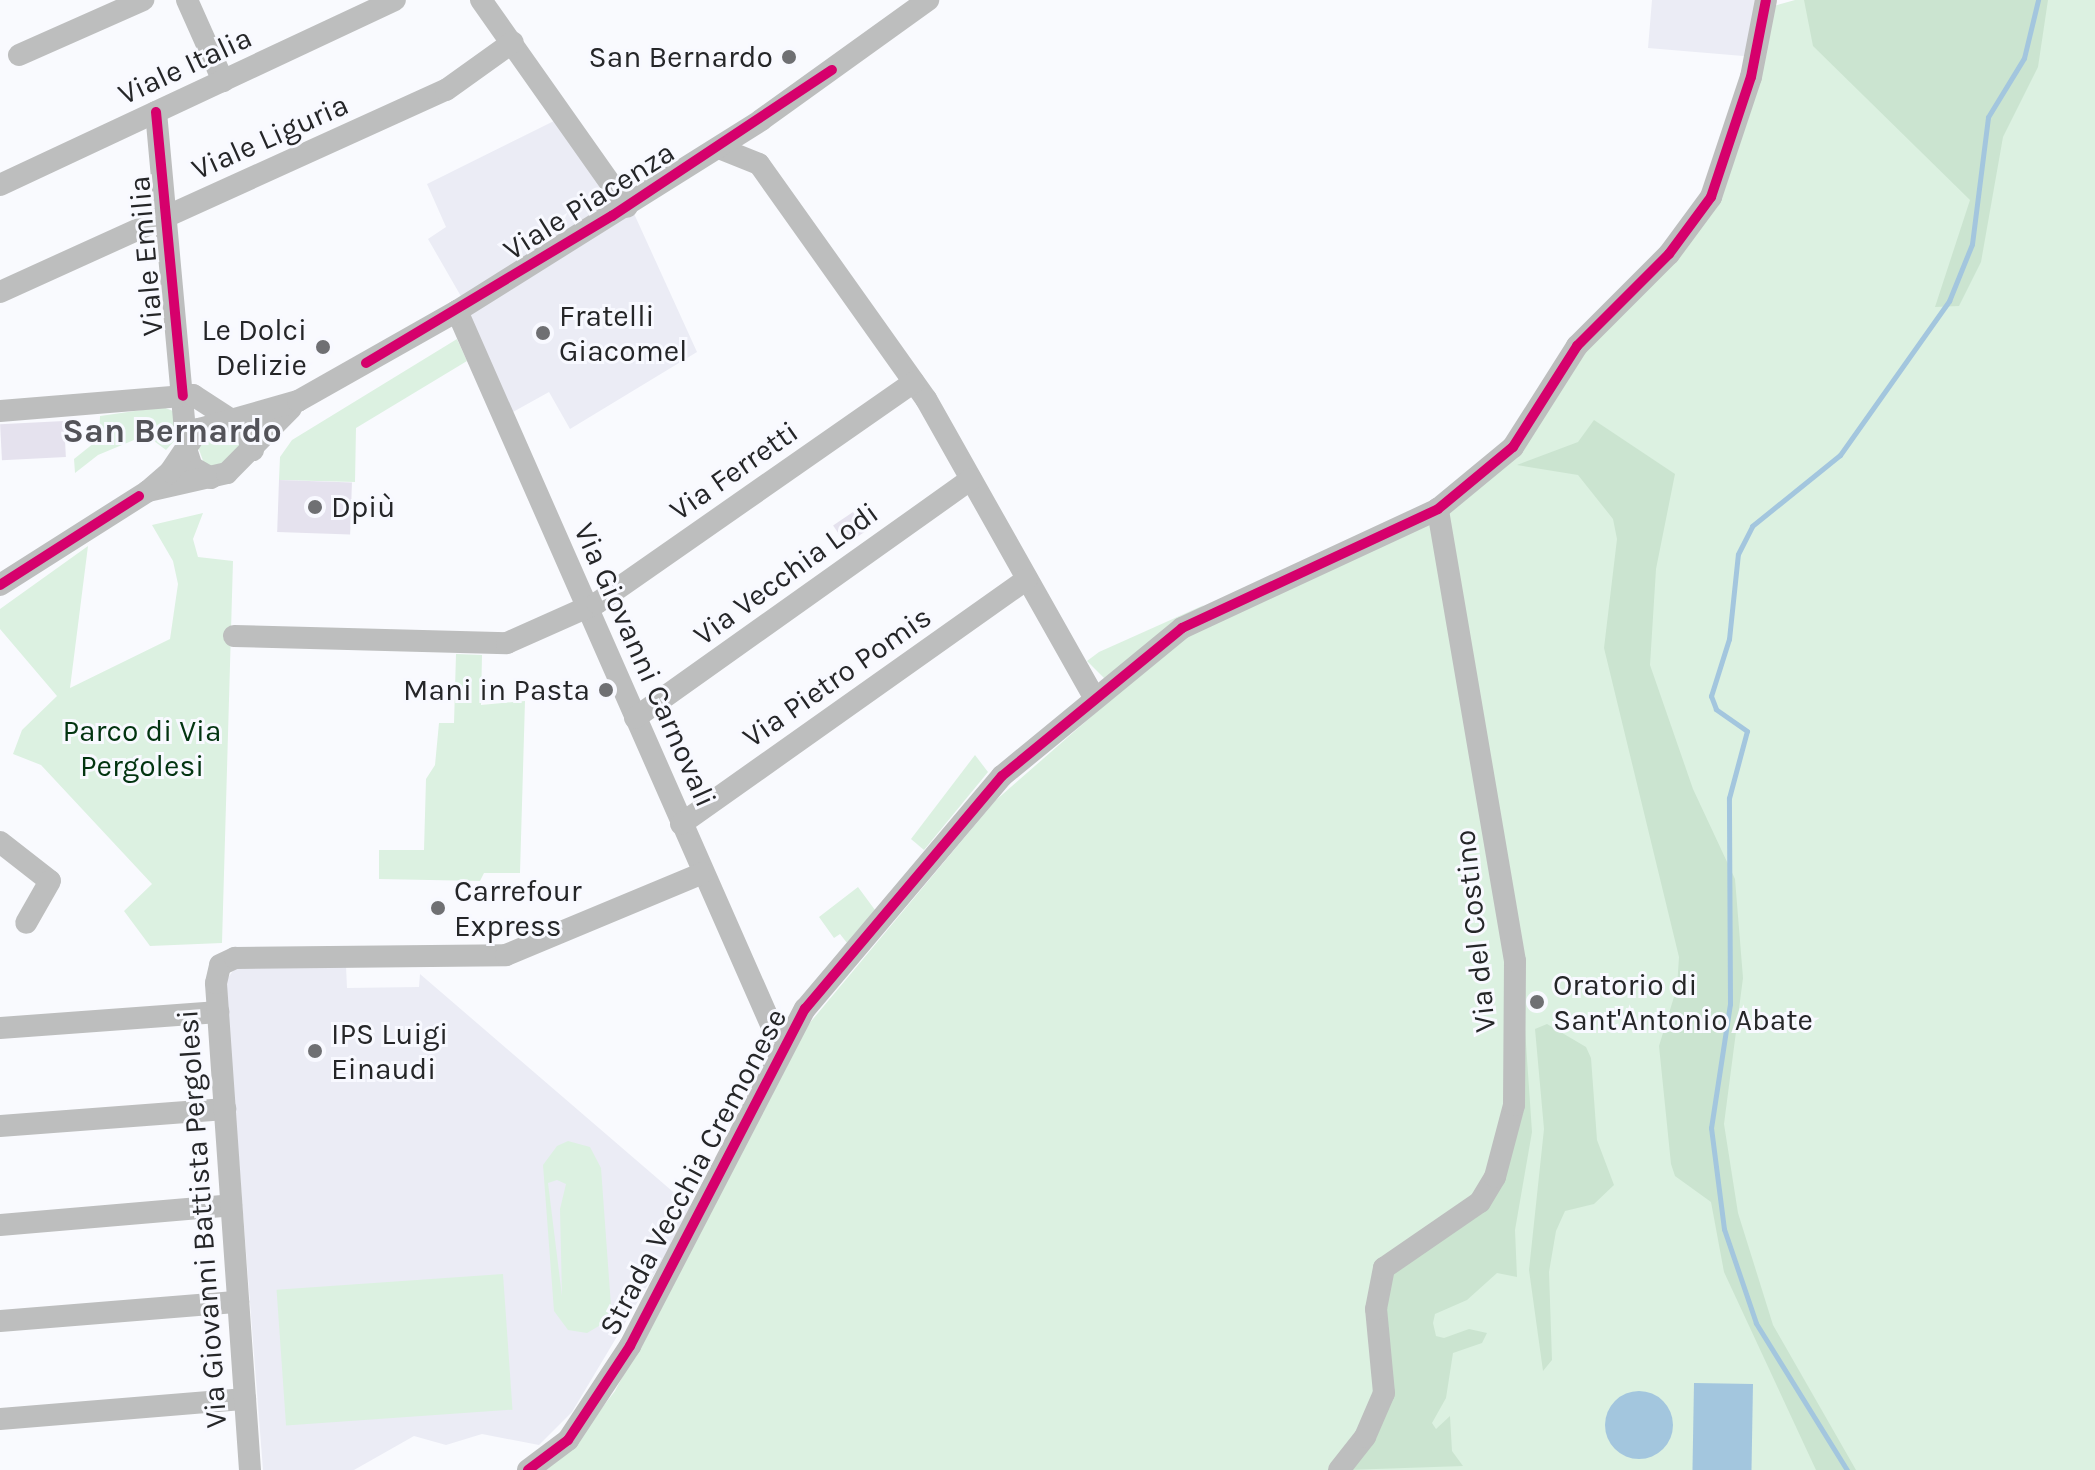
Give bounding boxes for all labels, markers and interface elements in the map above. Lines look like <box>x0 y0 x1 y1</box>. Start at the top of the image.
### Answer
street label: Viale Italia <box>112 19 258 113</box>
place label: San Bernardo <box>589 39 773 75</box>
marker: San Bernardo <box>780 48 798 66</box>
street label: Viale Liguria <box>186 86 354 188</box>
street label: Viale Piacenza <box>497 134 681 268</box>
street label: Viale Emilia <box>121 174 171 338</box>
place label: Fratelli Giacomel <box>559 298 688 368</box>
place label: Le Dolci Delizie <box>201 312 307 382</box>
marker: Fratelli Giacomel <box>534 324 552 342</box>
marker: Le Dolci Delizie <box>314 338 332 356</box>
district label: San Bernardo <box>62 412 282 452</box>
street label: Via Ferretti <box>663 414 805 528</box>
place label: Dpiù <box>331 489 395 525</box>
street label: Via Vecchia Lodi <box>687 495 885 653</box>
marker: Dpiù <box>306 498 324 516</box>
street label: Via Giovanni Carnovali <box>566 517 724 813</box>
street label: Via Pietro Pomis <box>736 599 938 755</box>
place label: Mani in Pasta <box>403 672 590 708</box>
marker: Mani in Pasta <box>597 681 615 699</box>
park label: Parco di Via Pergolesi <box>62 713 222 784</box>
street label: Via del Costino <box>1446 828 1504 1034</box>
place label: Carrefour Express <box>454 873 582 944</box>
marker: Carrefour Express <box>429 899 447 917</box>
place label: Oratorio di Sant'Antonio Abate <box>1553 967 1813 1038</box>
marker: Oratorio di Sant'Antonio Abate <box>1528 993 1546 1011</box>
street label: Strada Vecchia Cremonese <box>591 1002 795 1342</box>
street label: Via Giovanni Battista Pergolesi <box>169 1008 235 1430</box>
place label: IPS Luigi Einaudi <box>331 1016 448 1086</box>
marker: IPS Luigi Einaudi <box>306 1042 324 1060</box>

